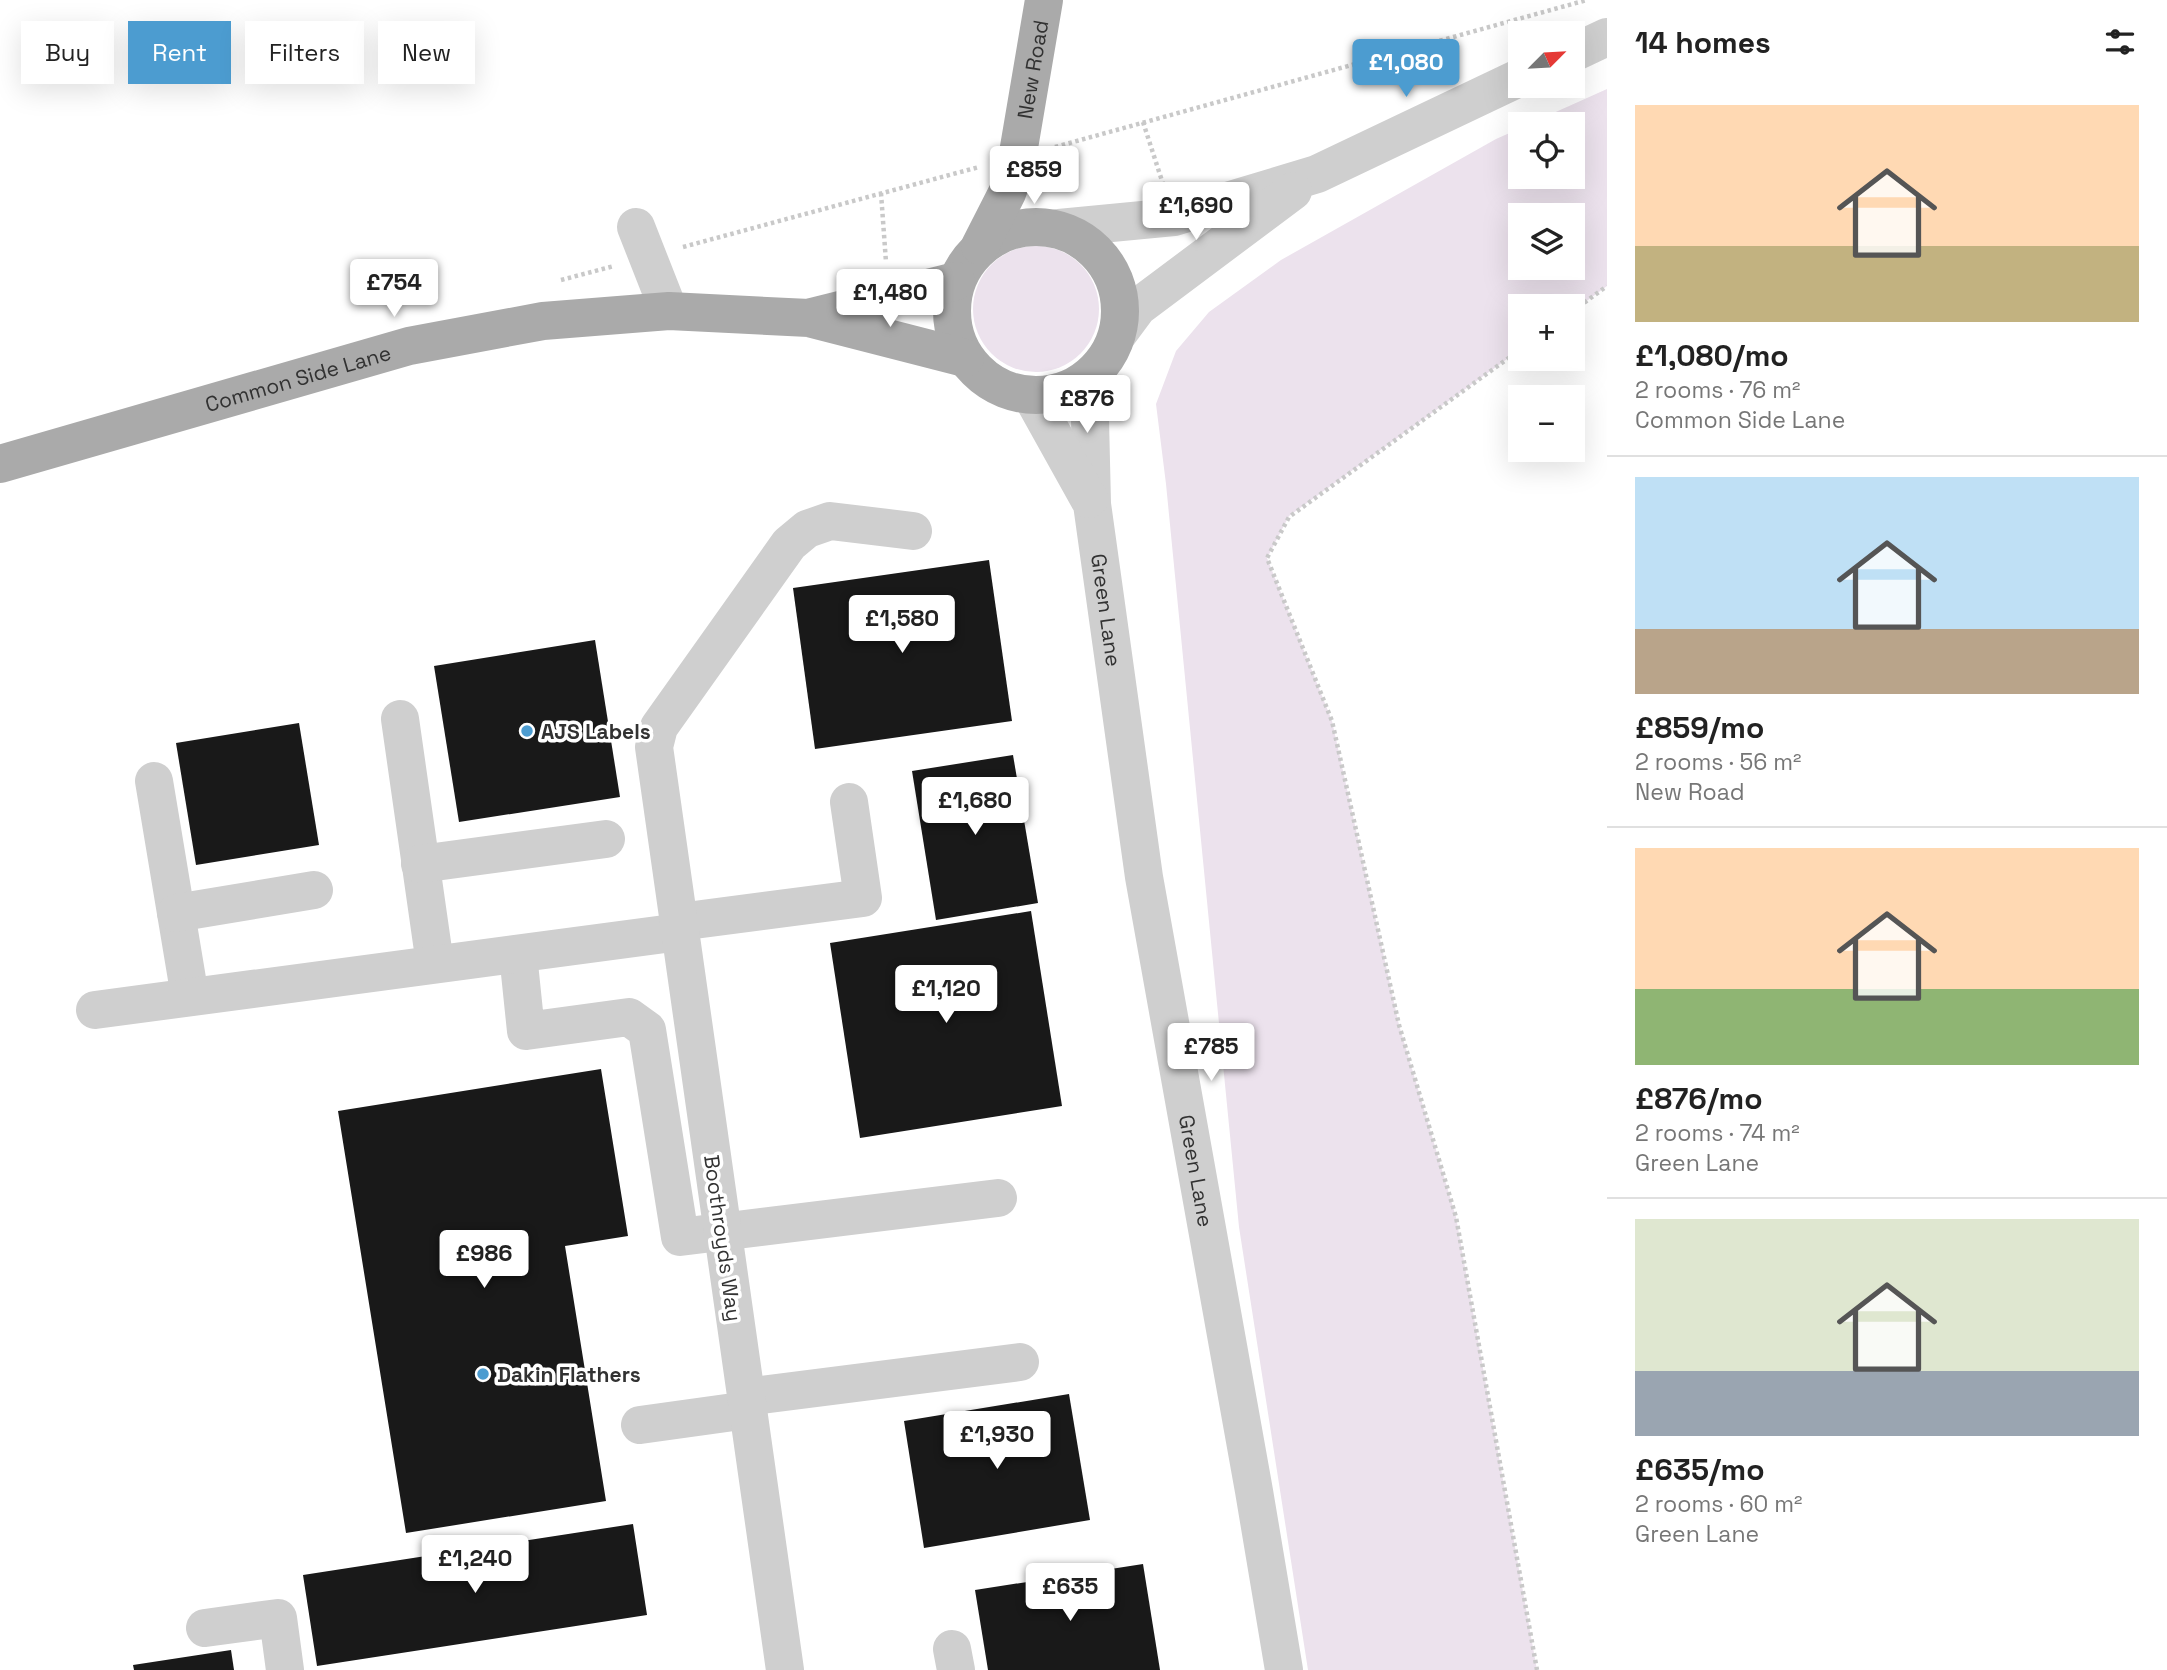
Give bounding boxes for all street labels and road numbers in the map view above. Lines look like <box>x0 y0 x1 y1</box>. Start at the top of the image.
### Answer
street label: New Road <box>1011 18 1054 121</box>
street label: Common Side Lane <box>202 338 394 418</box>
street label: Green Lane <box>1086 552 1128 668</box>
street label: Green Lane <box>1173 1112 1220 1229</box>
street label: Boothroyds Way <box>698 1153 748 1323</box>

